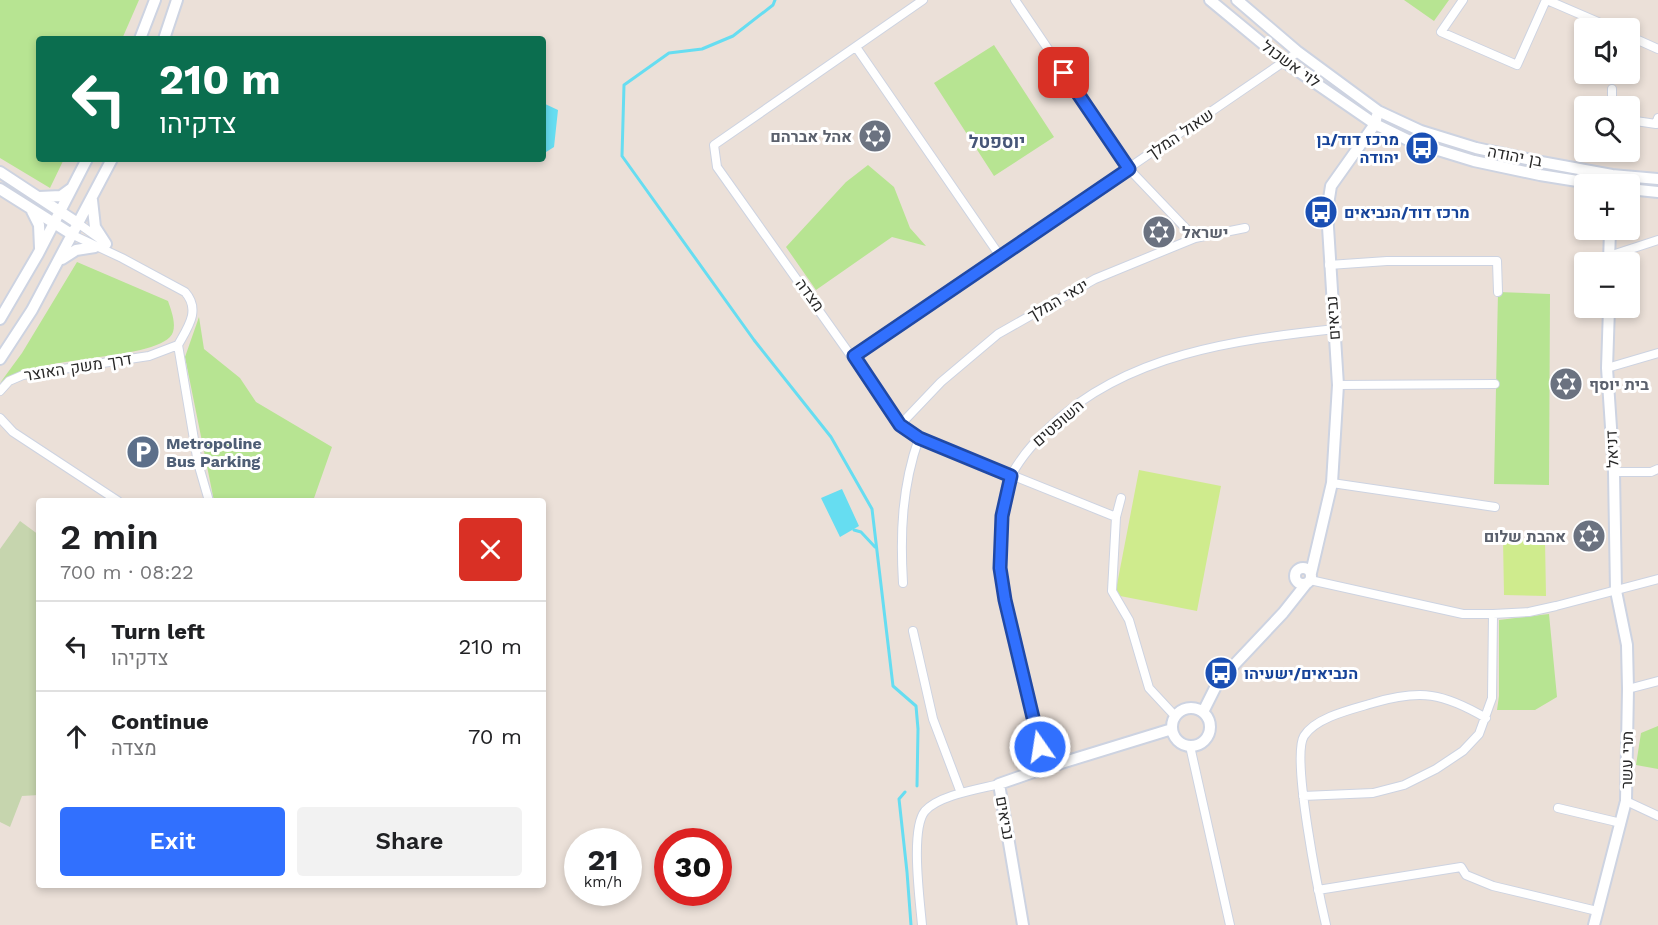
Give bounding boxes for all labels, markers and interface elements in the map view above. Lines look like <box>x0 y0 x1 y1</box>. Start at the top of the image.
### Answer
map controls <box>1574 18 1640 318</box>
button: sound <box>1574 18 1640 84</box>
street label: לוי אשכול <box>1258 36 1324 92</box>
pin <box>1038 47 1089 98</box>
text: 210 m <box>159 55 281 104</box>
icon: arrive <box>1047 56 1080 89</box>
icon: left <box>60 60 138 138</box>
button: search <box>1574 96 1640 162</box>
street label: שאול המלך <box>1143 105 1217 163</box>
text: צדקיהו <box>159 108 237 140</box>
synagogue icon: אהל אברהם <box>857 118 893 154</box>
place label: אהל אברהם <box>770 127 852 146</box>
place label: מרכז דוד/בן יהודה <box>1317 130 1399 167</box>
bus stop icon: מרכז דוד/בן יהודה <box>1404 130 1440 166</box>
district label: יוספטל <box>969 131 1025 152</box>
street label: בן יהודה <box>1486 141 1544 171</box>
button: + <box>1574 174 1640 240</box>
bus stop icon: מרכז דוד/הנביאים <box>1303 194 1339 230</box>
place label: מרכז דוד/הנביאים <box>1344 203 1470 222</box>
synagogue icon: ישראל <box>1141 214 1177 250</box>
place label: ישראל <box>1182 223 1229 242</box>
button: − <box>1574 252 1640 318</box>
street label: מצדה <box>792 275 828 315</box>
street label: ינאי המלך <box>1024 275 1092 325</box>
street label: נביאים <box>1322 295 1344 341</box>
street label: דרך משק האוצר <box>23 349 133 385</box>
synagogue icon: בית יוסף <box>1548 366 1584 402</box>
place label: בית יוסף <box>1589 375 1649 394</box>
street label: השופטים <box>1028 396 1088 450</box>
street label: דניאל <box>1602 430 1622 468</box>
parking icon: Metropoline Bus Parking <box>125 434 161 470</box>
place label: Metropoline Bus Parking <box>166 434 262 471</box>
text: 2 min <box>60 516 159 558</box>
button: close <box>459 518 522 581</box>
synagogue icon: אהבת שלום <box>1571 518 1607 554</box>
place label: אהבת שלום <box>1484 527 1566 546</box>
text: 700 m · 08:22 <box>60 560 194 584</box>
text: Turn left <box>111 619 205 644</box>
icon: left <box>60 630 93 663</box>
text: 210 m <box>458 634 522 659</box>
text: צדקיהו <box>111 646 168 670</box>
bus stop icon: הנביאים/ישעיהו <box>1203 655 1239 691</box>
place label: הנביאים/ישעיהו <box>1244 664 1358 683</box>
text: Continue <box>111 709 209 734</box>
position arrow <box>1008 715 1072 779</box>
icon: ahead <box>60 720 93 753</box>
text: 70 m <box>468 724 522 749</box>
street label: תרי עשר <box>1617 731 1637 789</box>
text: מצדה <box>111 736 157 760</box>
street label: נביאים <box>992 795 1018 841</box>
button: Exit <box>60 807 285 876</box>
button: Share <box>297 807 522 876</box>
speed limit sign: 30 <box>654 828 732 906</box>
text: 21 <box>588 842 618 877</box>
text: km/h <box>584 873 622 891</box>

